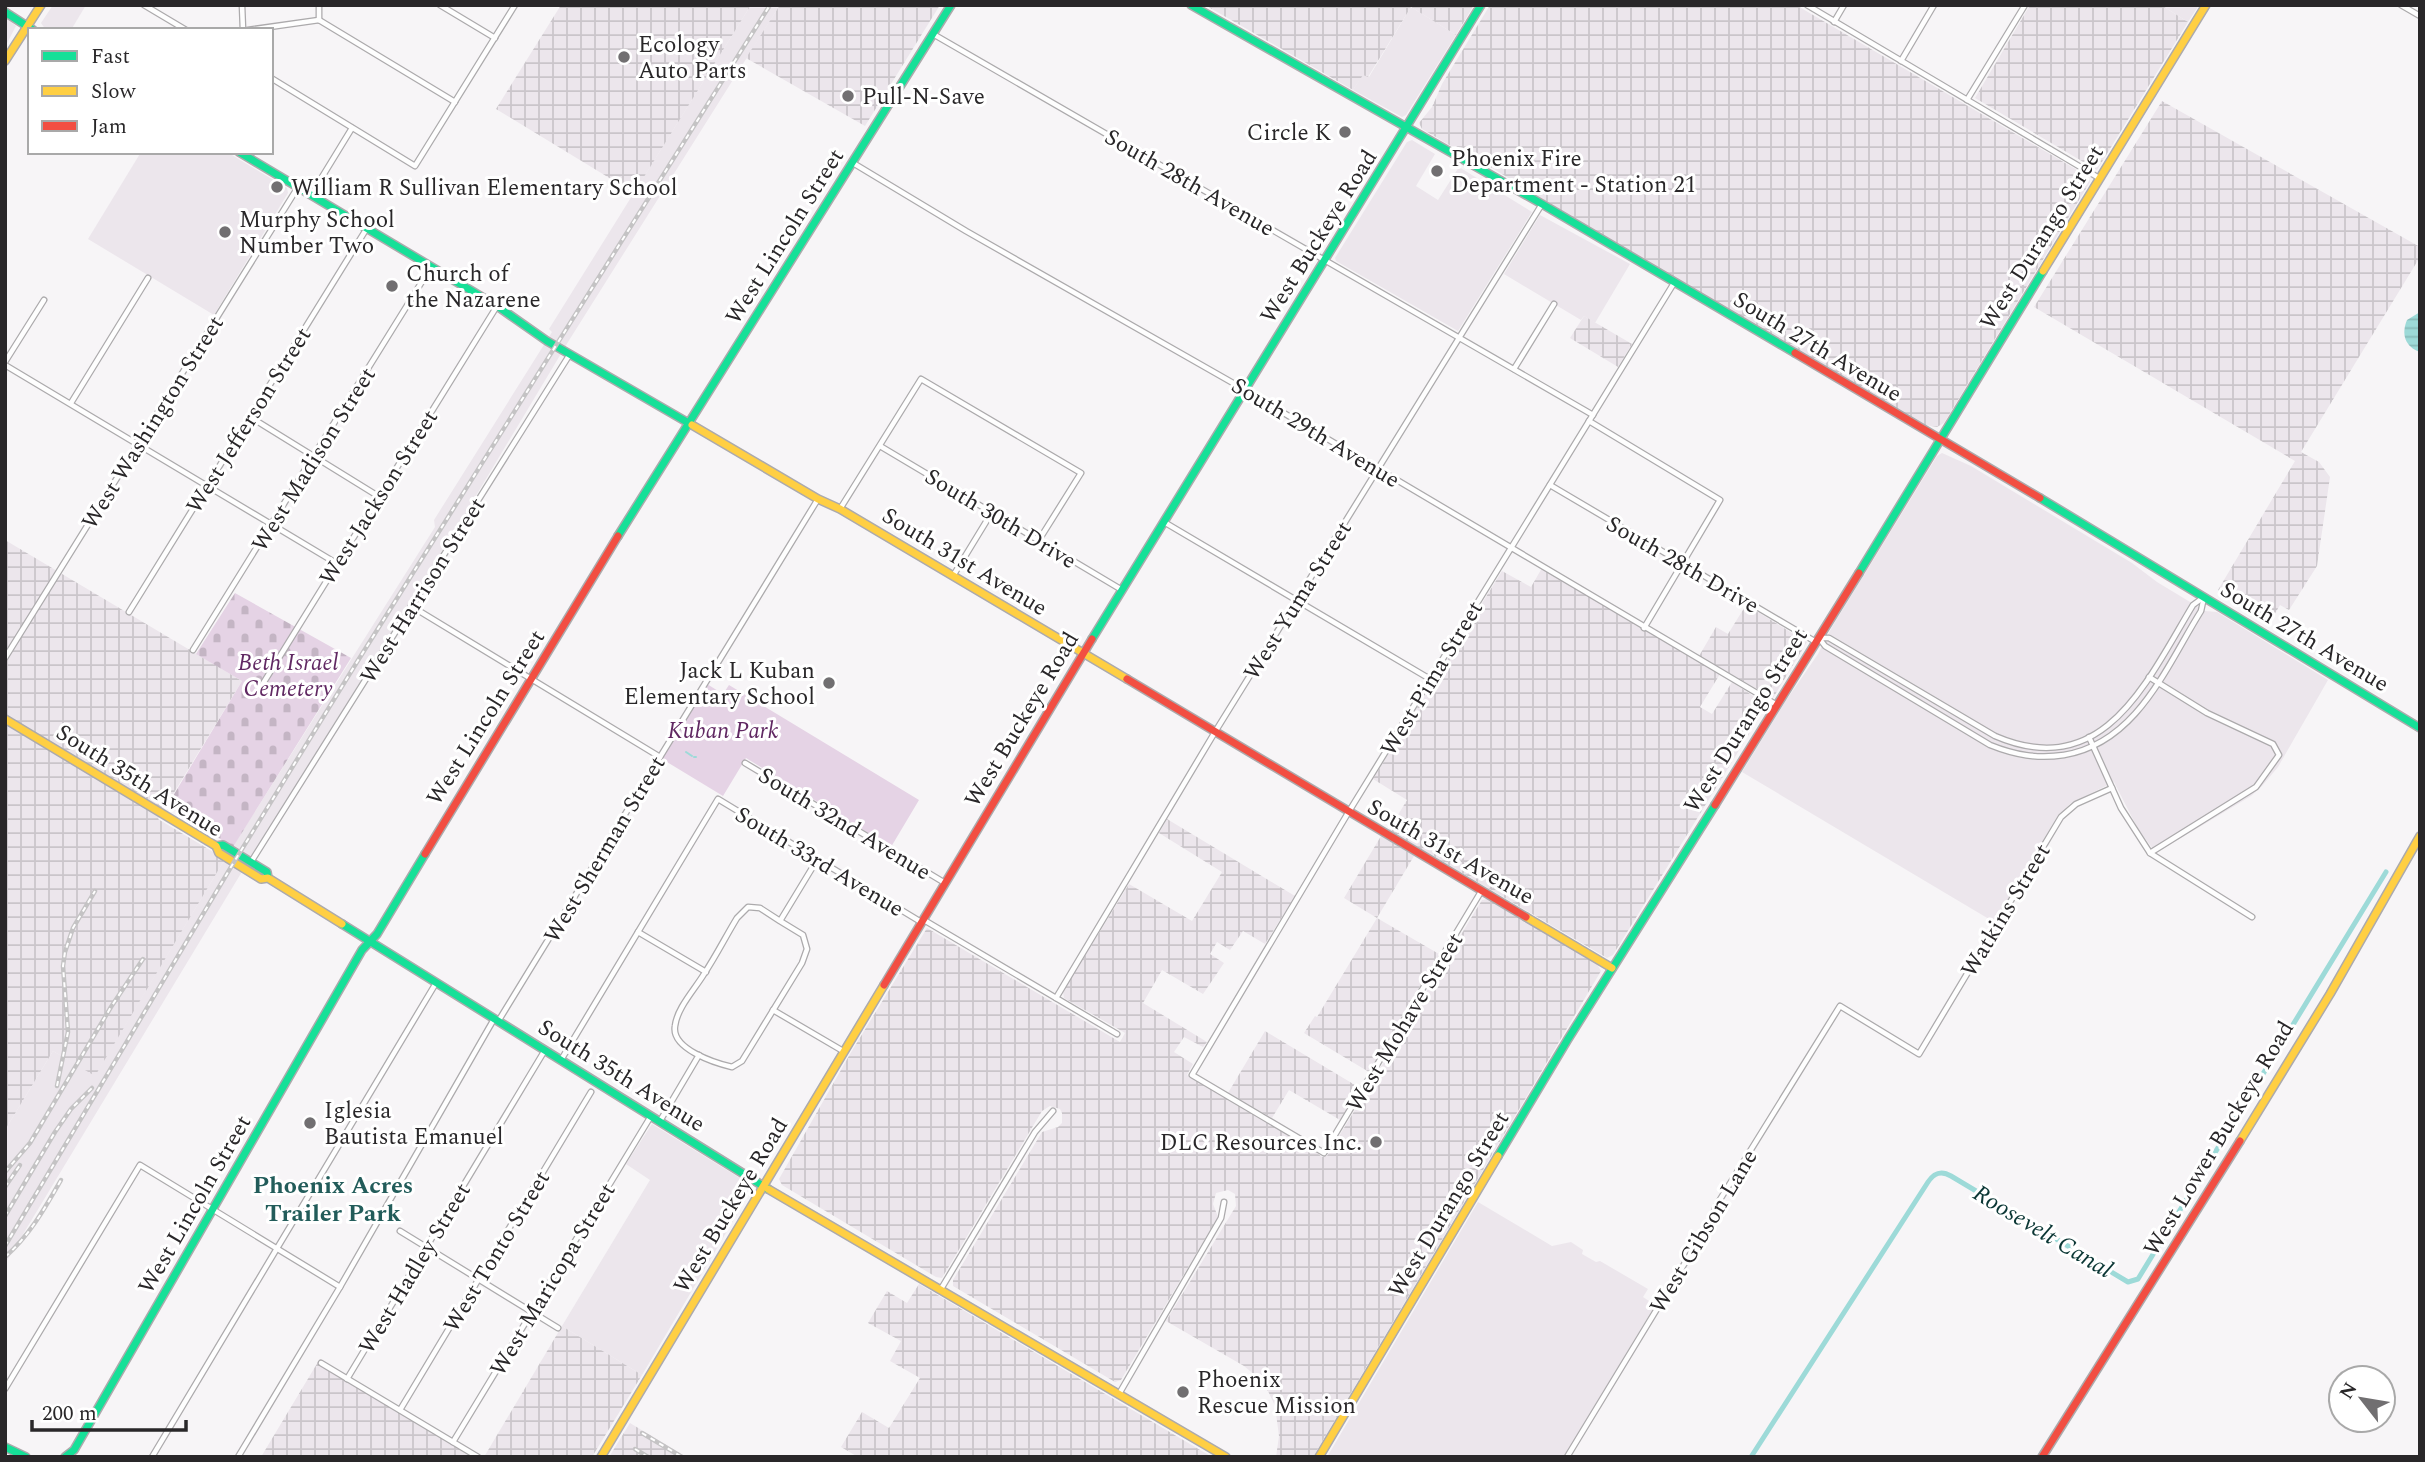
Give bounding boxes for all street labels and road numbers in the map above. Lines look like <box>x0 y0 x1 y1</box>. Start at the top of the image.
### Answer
street label: South 28th Avenue <box>1098 120 1281 246</box>
street label: West Durango Street <box>1971 139 2113 337</box>
street label: West Lincoln Street <box>717 142 854 332</box>
street label: West Buckeye Road <box>1252 143 1387 331</box>
street label: South 27th Avenue <box>1726 283 1908 412</box>
street label: West Washington Street <box>73 309 233 537</box>
street label: West Jefferson Street <box>178 321 321 521</box>
street label: West Madison Street <box>243 361 385 559</box>
street label: South 29th Avenue <box>1224 369 1406 498</box>
street label: West Jackson Street <box>311 403 448 593</box>
street label: South 30th Drive <box>918 460 1083 579</box>
street label: West Harrison Street <box>352 491 495 691</box>
street label: South 31st Avenue <box>875 499 1054 626</box>
street label: South 28th Drive <box>1599 507 1765 623</box>
street label: West Yuma Street <box>1235 514 1361 687</box>
street label: South 27th Avenue <box>2213 573 2395 702</box>
street label: West Pima Street <box>1372 594 1493 763</box>
street label: West Durango Street <box>1675 622 1817 820</box>
street label: West Lincoln Street <box>418 623 555 813</box>
street label: West Buckeye Road <box>956 625 1089 814</box>
street label: South 35th Avenue <box>49 716 230 847</box>
street label: West Sherman Street <box>535 749 675 950</box>
street label: South 32nd Avenue <box>751 759 937 890</box>
street label: South 31st Avenue <box>1360 790 1540 914</box>
street label: South 33rd Avenue <box>728 798 911 927</box>
street label: Watkins Street <box>1953 837 2060 984</box>
street label: West Mohave Street <box>1338 926 1473 1119</box>
street label: South 35th Avenue <box>531 1011 712 1142</box>
street label: West Lower Buckeye Road <box>2135 1014 2304 1263</box>
street label: West Durango Street <box>1380 1105 1519 1305</box>
street label: West Lincoln Street <box>130 1109 261 1301</box>
street label: West Buckeye Road <box>665 1111 798 1300</box>
street label: West Gibson Lane <box>1641 1143 1767 1321</box>
street label: West Tonto Street <box>435 1164 560 1339</box>
street label: West Hadley Street <box>350 1176 480 1361</box>
street label: West Maricopa Street <box>482 1176 625 1383</box>

